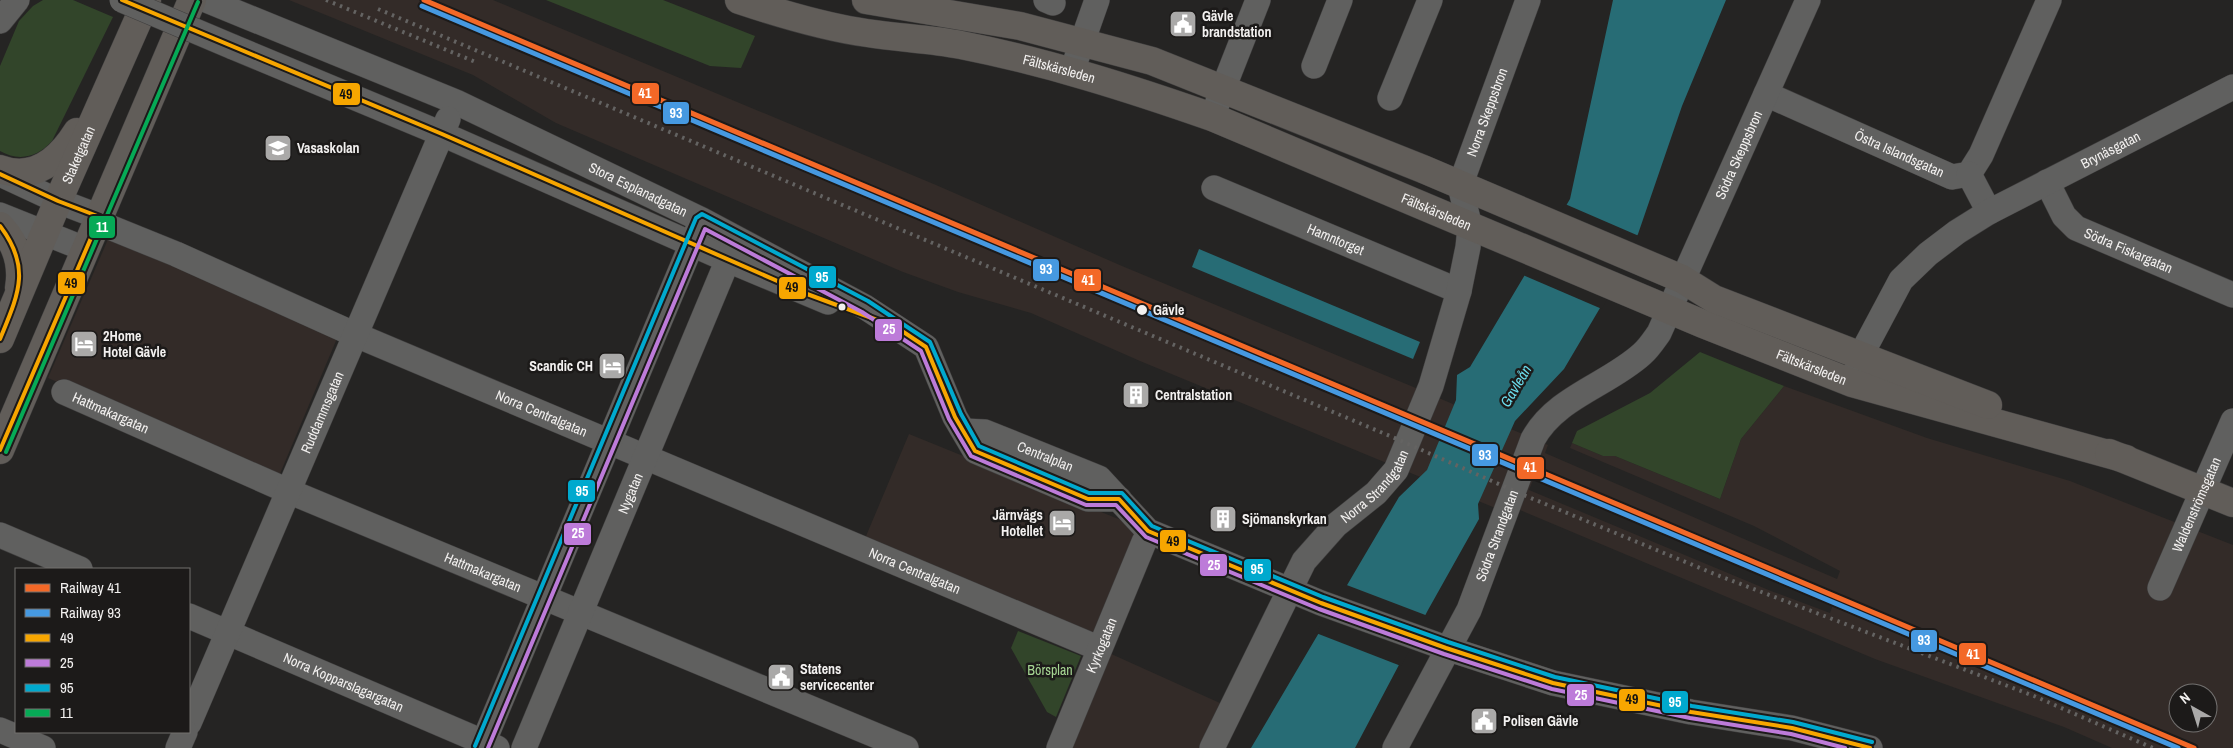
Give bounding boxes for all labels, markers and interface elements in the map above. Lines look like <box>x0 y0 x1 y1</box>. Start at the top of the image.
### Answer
place label: Gävle brandstation <box>1202 7 1272 41</box>
public building icon: Gävle brandstation <box>1168 9 1198 39</box>
street label: Fältskärsleden <box>1021 50 1097 87</box>
street label: Norra Skeppsbron <box>1462 65 1511 159</box>
line badge: 49 <box>332 82 361 106</box>
line badge: 41 <box>631 82 660 105</box>
text: 41 <box>639 84 652 102</box>
text: 49 <box>340 85 352 103</box>
line badge: 93 <box>662 101 690 125</box>
text: 93 <box>670 104 682 122</box>
street label: Södra Skeppsbron <box>1711 108 1766 202</box>
street label: Staketgatan <box>58 123 99 187</box>
street label: Östra Islandsgatan <box>1852 126 1947 181</box>
street label: Brynäsgatan <box>2078 127 2143 172</box>
school or university icon: Vasaskolan <box>263 133 293 163</box>
place label: Vasaskolan <box>297 139 360 157</box>
street label: Stora Esplanadgatan <box>586 158 690 221</box>
street label: Fältskärsleden <box>1399 189 1474 234</box>
line badge: 11 <box>88 215 116 239</box>
text: 11 <box>96 218 109 236</box>
street label: Hamntorget <box>1305 219 1367 259</box>
street label: Södra Fiskargatan <box>2081 224 2175 277</box>
line badge: 93 <box>1032 258 1060 282</box>
text: 93 <box>1040 260 1052 278</box>
line badge: 95 <box>808 265 837 289</box>
text: 95 <box>816 268 829 286</box>
line badge: 41 <box>1073 268 1102 292</box>
line badge: 49 <box>57 271 86 295</box>
text: 41 <box>1082 271 1095 289</box>
text: 49 <box>65 274 77 292</box>
line badge: 49 <box>778 276 807 300</box>
text: 49 <box>786 278 798 296</box>
place label: Gävle <box>1153 301 1184 319</box>
unlabelled marker <box>837 302 847 312</box>
marker: Gävle <box>1135 303 1149 317</box>
line badge: 25 <box>874 318 903 342</box>
text: 25 <box>883 320 896 338</box>
place label: 2Home Hotel Gävle <box>103 327 166 361</box>
hotel icon: 2Home Hotel Gävle <box>69 329 99 359</box>
street label: Fältskärsleden <box>1774 345 1849 389</box>
hotel icon: Scandic CH <box>597 351 627 381</box>
place label: Scandic CH <box>529 357 593 375</box>
water label: Gavleån <box>1495 361 1536 411</box>
street label: Ruddammsgatan <box>297 369 348 456</box>
building icon: Centralstation <box>1121 380 1151 410</box>
street label: Norra Centralgatan <box>493 386 590 441</box>
place label: Centralstation <box>1155 386 1232 404</box>
street label: Hattmakargatan <box>70 388 152 437</box>
street label: Centralplan <box>1015 437 1076 476</box>
line badge: 93 <box>1471 443 1499 467</box>
text: 93 <box>1479 446 1491 464</box>
street label: Norra Strandgatan <box>1337 447 1412 527</box>
street label: Waldenströmsgatan <box>2168 454 2225 555</box>
line badge: 41 <box>1516 456 1545 480</box>
text: 41 <box>1524 458 1537 476</box>
street label: Nygatan <box>614 470 647 517</box>
line badge: 95 <box>567 479 596 503</box>
text: 95 <box>576 482 589 500</box>
street label: Södra Strandgatan <box>1471 487 1522 584</box>
building icon: Sjömanskyrkan <box>1208 504 1238 534</box>
place label: Järnvägs Hotellet <box>993 506 1043 540</box>
hotel icon: Järnvägs Hotellet <box>1047 508 1077 538</box>
place label: Sjömanskyrkan <box>1242 510 1327 528</box>
line badge: 25 <box>563 522 592 546</box>
text: 25 <box>572 524 585 542</box>
line badge: 49 <box>1159 529 1187 553</box>
text: 49 <box>1167 532 1179 550</box>
street label: Norra Centralgatan <box>866 543 963 598</box>
street label: Hattmakargatan <box>442 548 524 596</box>
line badge: 25 <box>1199 553 1228 577</box>
text: 25 <box>1208 556 1221 574</box>
line badge: 95 <box>1243 558 1272 582</box>
text: 95 <box>1251 560 1264 578</box>
legend <box>15 568 190 733</box>
text: Railway 41 <box>60 577 121 598</box>
text: Railway 93 <box>60 602 121 623</box>
street label: Kyrkogatan <box>1082 615 1121 676</box>
text: 49 <box>60 627 74 648</box>
line badge: 93 <box>1910 629 1938 653</box>
text: 93 <box>1918 631 1930 649</box>
line badge: 41 <box>1958 642 1987 666</box>
text: 41 <box>1967 645 1980 663</box>
street label: Norra Kopparslagargatan <box>281 648 406 716</box>
text: 25 <box>60 652 74 673</box>
place label: Statens servicecenter <box>800 660 875 694</box>
park label: Börsplan <box>1027 661 1073 679</box>
public building icon: Statens servicecenter <box>766 662 796 692</box>
text: 95 <box>60 677 74 698</box>
line badge: 25 <box>1566 683 1595 707</box>
north arrow <box>2168 683 2218 733</box>
text: 25 <box>1575 686 1588 704</box>
line badge: 49 <box>1618 688 1646 712</box>
text: N <box>2176 688 2194 708</box>
text: 49 <box>1626 690 1638 708</box>
line badge: 95 <box>1661 690 1689 714</box>
text: 95 <box>1669 693 1682 711</box>
text: 11 <box>60 702 73 723</box>
public building icon: Polisen Gävle <box>1469 706 1499 736</box>
place label: Polisen Gävle <box>1503 712 1578 730</box>

